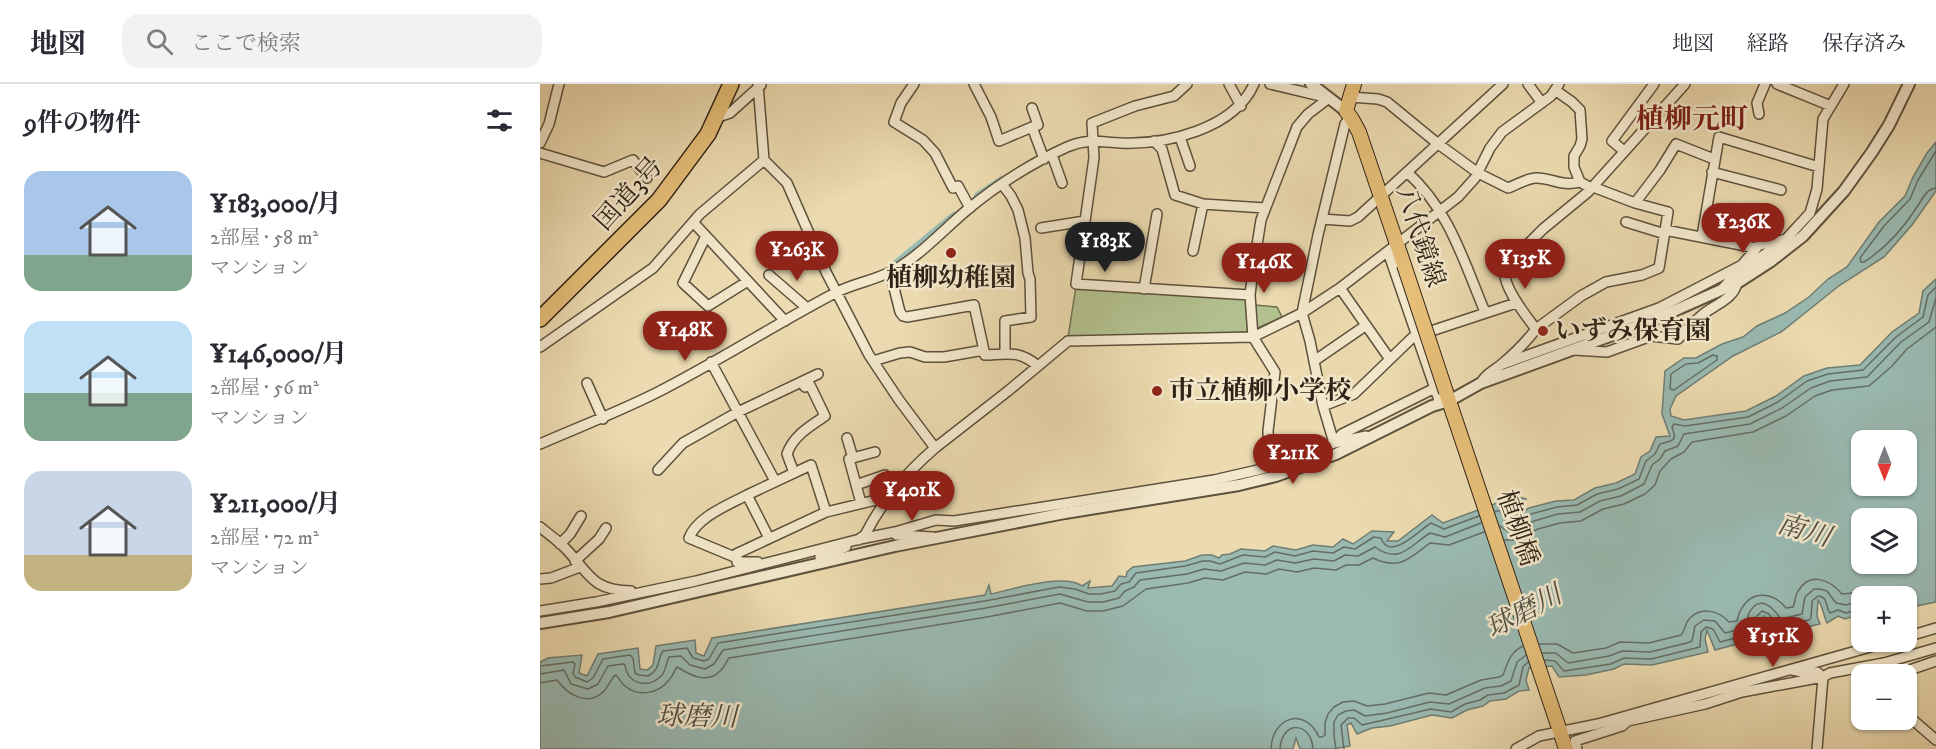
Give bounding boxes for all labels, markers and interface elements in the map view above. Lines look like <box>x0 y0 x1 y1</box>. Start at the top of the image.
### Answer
search box <box>122 14 542 68</box>
icon: search <box>143 25 176 58</box>
text: 地図 <box>30 27 86 62</box>
text: ここで検索 <box>191 30 301 57</box>
text: 地図 <box>1672 31 1714 57</box>
text: 経路 <box>1747 31 1789 57</box>
text: 保存済み <box>1822 31 1906 57</box>
district label: 植柳元町 <box>1636 102 1748 137</box>
icon: filters <box>483 104 516 137</box>
text: 9件の物件 <box>24 107 141 140</box>
street label: 国道3号 <box>587 150 671 238</box>
street label: 八代鏡線 <box>1388 182 1452 292</box>
text: ¥183,000/月 <box>210 188 342 221</box>
icon: home <box>72 195 144 267</box>
pin: ¥236K <box>1701 203 1785 254</box>
text: ¥236K <box>1715 210 1771 235</box>
pin: ¥183K <box>1063 222 1147 273</box>
text: 2部屋 · 58 m² <box>210 226 318 251</box>
text: ¥183K <box>1079 229 1131 254</box>
pin: ¥263K <box>755 231 839 282</box>
text: ¥263K <box>769 238 825 263</box>
pin: ¥135K <box>1483 239 1567 290</box>
pin: ¥146K <box>1222 243 1306 294</box>
marker: 植柳幼稚園 <box>944 246 958 260</box>
text: ¥135K <box>1499 246 1551 271</box>
text: ¥146K <box>1236 250 1292 275</box>
text: マンション <box>210 256 309 281</box>
place label: 植柳幼稚園 <box>886 262 1016 295</box>
pin: ¥148K <box>643 311 727 362</box>
place label: いずみ保育園 <box>1555 315 1711 348</box>
text: ¥148K <box>657 318 713 343</box>
marker: いずみ保育園 <box>1536 324 1550 338</box>
text: ¥146,000/月 <box>210 338 348 371</box>
icon: home <box>72 345 144 417</box>
place label: 市立植柳小学校 <box>1169 375 1351 408</box>
text: 2部屋 · 56 m² <box>210 376 319 401</box>
marker: 市立植柳小学校 <box>1150 384 1164 398</box>
text: マンション <box>210 406 309 431</box>
north arrow <box>1851 430 1917 496</box>
map controls <box>1851 430 1917 730</box>
pin: ¥211K <box>1251 434 1335 485</box>
text: ¥211K <box>1267 441 1319 466</box>
pin: ¥401K <box>870 471 954 522</box>
text: ¥401K <box>883 478 941 503</box>
street label: 植柳橋 <box>1489 486 1545 570</box>
text: ¥211,000/月 <box>210 488 341 521</box>
icon: home <box>72 495 144 567</box>
water label: 南川 <box>1773 507 1838 556</box>
button: layers <box>1851 508 1917 574</box>
text: 2部屋 · 72 m² <box>210 526 319 551</box>
text: マンション <box>210 556 309 581</box>
water label: 球磨川 <box>1480 577 1570 646</box>
button: + <box>1851 586 1917 652</box>
pin: ¥151K <box>1731 617 1815 668</box>
text: ¥151K <box>1747 624 1799 649</box>
button: − <box>1851 664 1917 730</box>
water label: 球磨川 <box>656 699 741 735</box>

